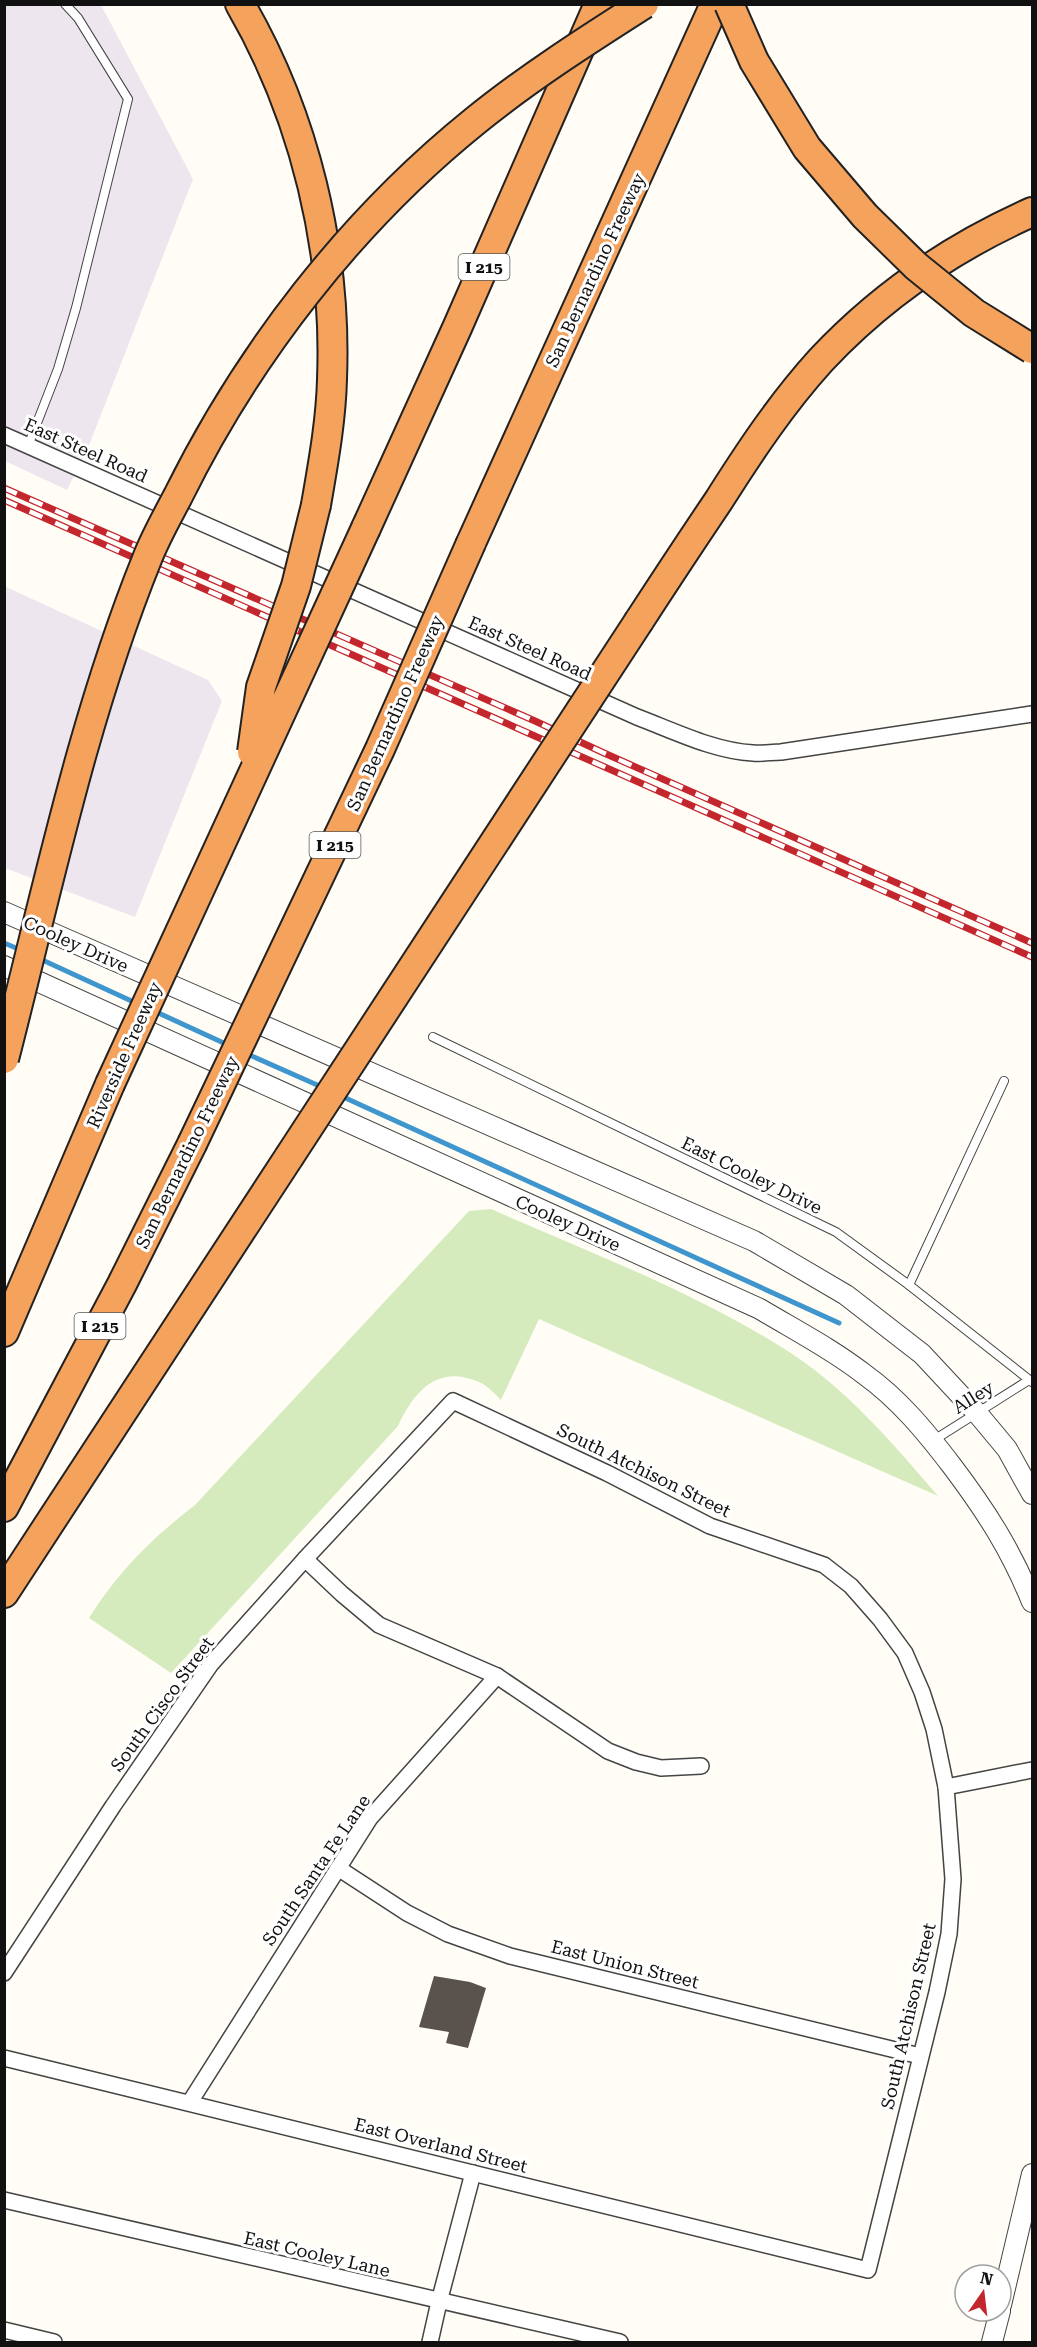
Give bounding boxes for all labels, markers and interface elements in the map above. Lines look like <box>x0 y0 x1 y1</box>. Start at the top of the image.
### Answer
street label: San Bernardino Freeway <box>541 169 649 370</box>
road number: I 215 <box>458 254 510 280</box>
street label: East Steel Road <box>21 413 151 487</box>
street label: East Steel Road <box>465 611 595 685</box>
street label: San Bernardino Freeway <box>342 612 448 814</box>
road number: I 215 <box>310 832 360 858</box>
street label: Cooley Drive <box>20 912 132 977</box>
street label: Riverside Freeway <box>82 978 166 1131</box>
street label: San Bernardino Freeway <box>131 1052 243 1252</box>
street label: East Cooley Drive <box>678 1132 826 1218</box>
street label: Cooley Drive <box>512 1191 624 1256</box>
road number: I 215 <box>74 1313 126 1339</box>
street label: Alley <box>949 1376 998 1418</box>
street label: South Atchison Street <box>554 1419 734 1521</box>
street label: South Cisco Street <box>106 1632 218 1775</box>
street label: South Santa Fe Lane <box>258 1791 374 1949</box>
street label: South Atchison Street <box>876 1921 940 2111</box>
street label: East Union Street <box>549 1935 701 1993</box>
street label: East Overland Street <box>352 2113 530 2177</box>
street label: East Cooley Lane <box>242 2227 392 2281</box>
north arrow <box>953 2263 1013 2323</box>
text: N <box>978 2268 995 2290</box>

